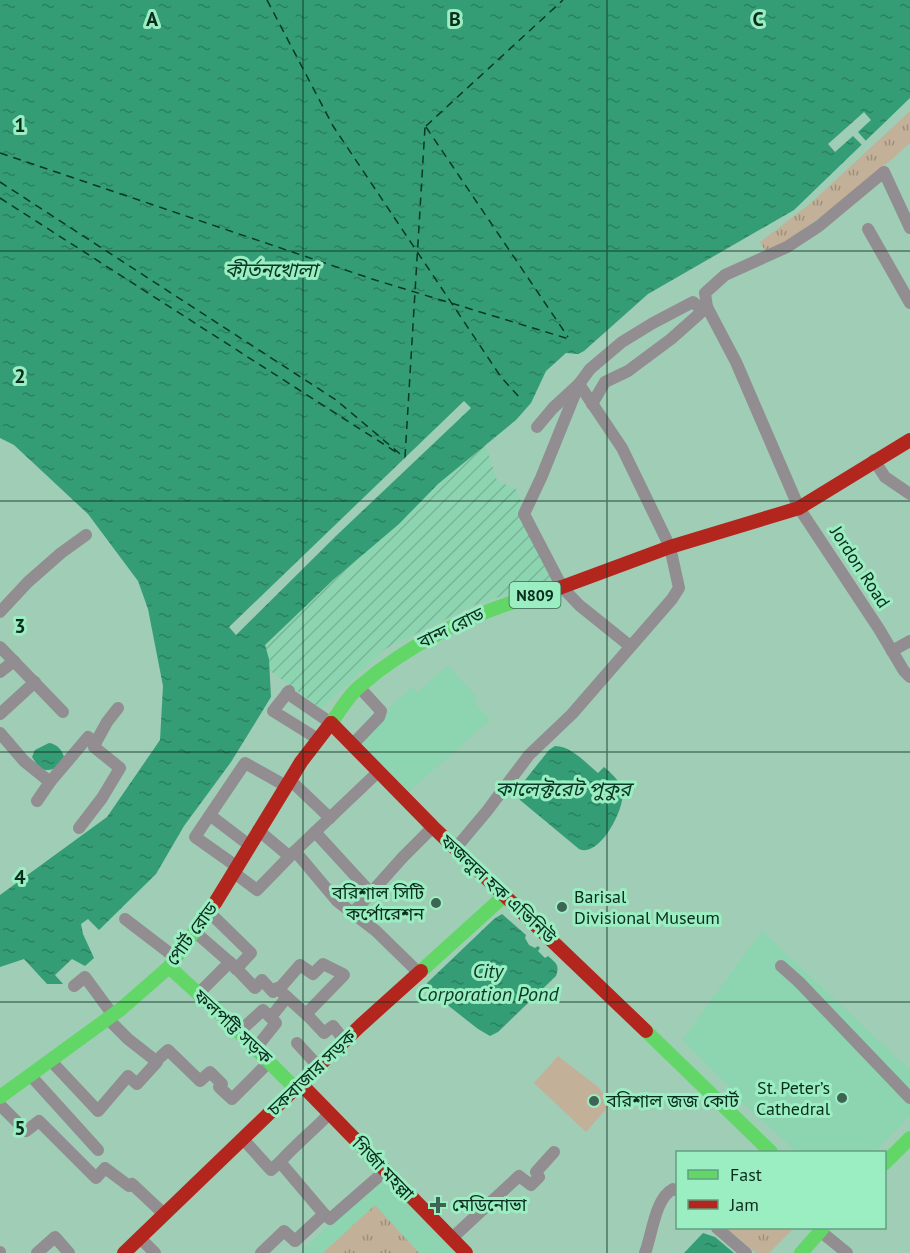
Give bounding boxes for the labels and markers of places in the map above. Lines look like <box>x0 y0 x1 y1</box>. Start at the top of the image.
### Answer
place label: বরিশাল সিটি কর্পোরেশন <box>331 881 425 925</box>
place label: Barisal Divisional Museum <box>574 885 720 929</box>
marker: বরিশাল সিটি কর্পোরেশন <box>429 896 443 910</box>
marker: Barisal Divisional Museum <box>555 900 569 914</box>
place label: St. Peter’s Cathedral <box>756 1076 831 1120</box>
place label: বরিশাল জজ কোর্ট <box>605 1089 740 1112</box>
marker: St. Peter’s Cathedral <box>835 1091 849 1105</box>
marker: বরিশাল জজ কোর্ট <box>587 1094 601 1108</box>
place label: মেডিনোভা <box>452 1193 527 1216</box>
marker: মেডিনোভা <box>429 1196 447 1214</box>

